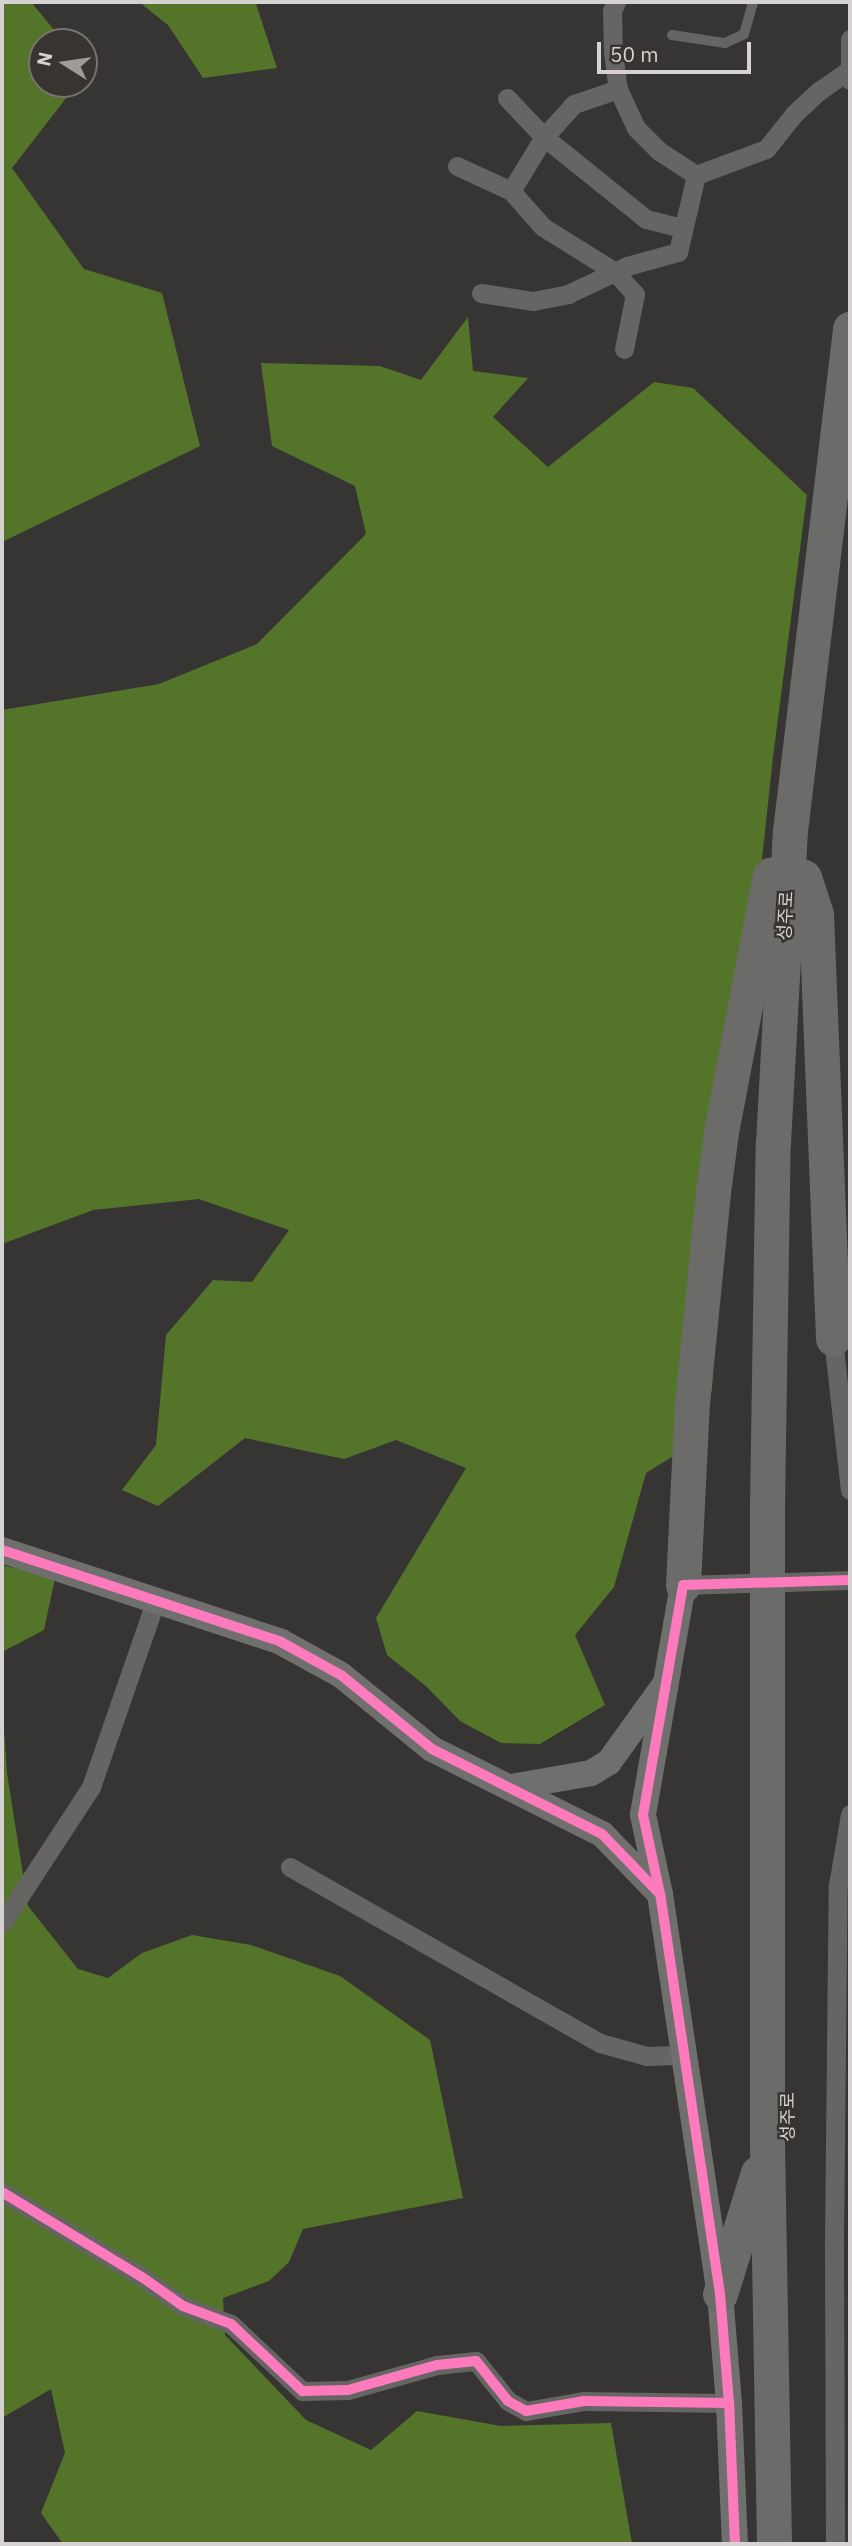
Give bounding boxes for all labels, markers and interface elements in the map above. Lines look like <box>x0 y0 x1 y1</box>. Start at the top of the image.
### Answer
north arrow <box>28 28 98 98</box>
scale bar <box>600 28 754 72</box>
text: 50 m <box>610 40 659 68</box>
text: N <box>31 50 58 68</box>
street label: 성주로 <box>774 891 798 941</box>
street label: 성주로 <box>777 2092 799 2142</box>

